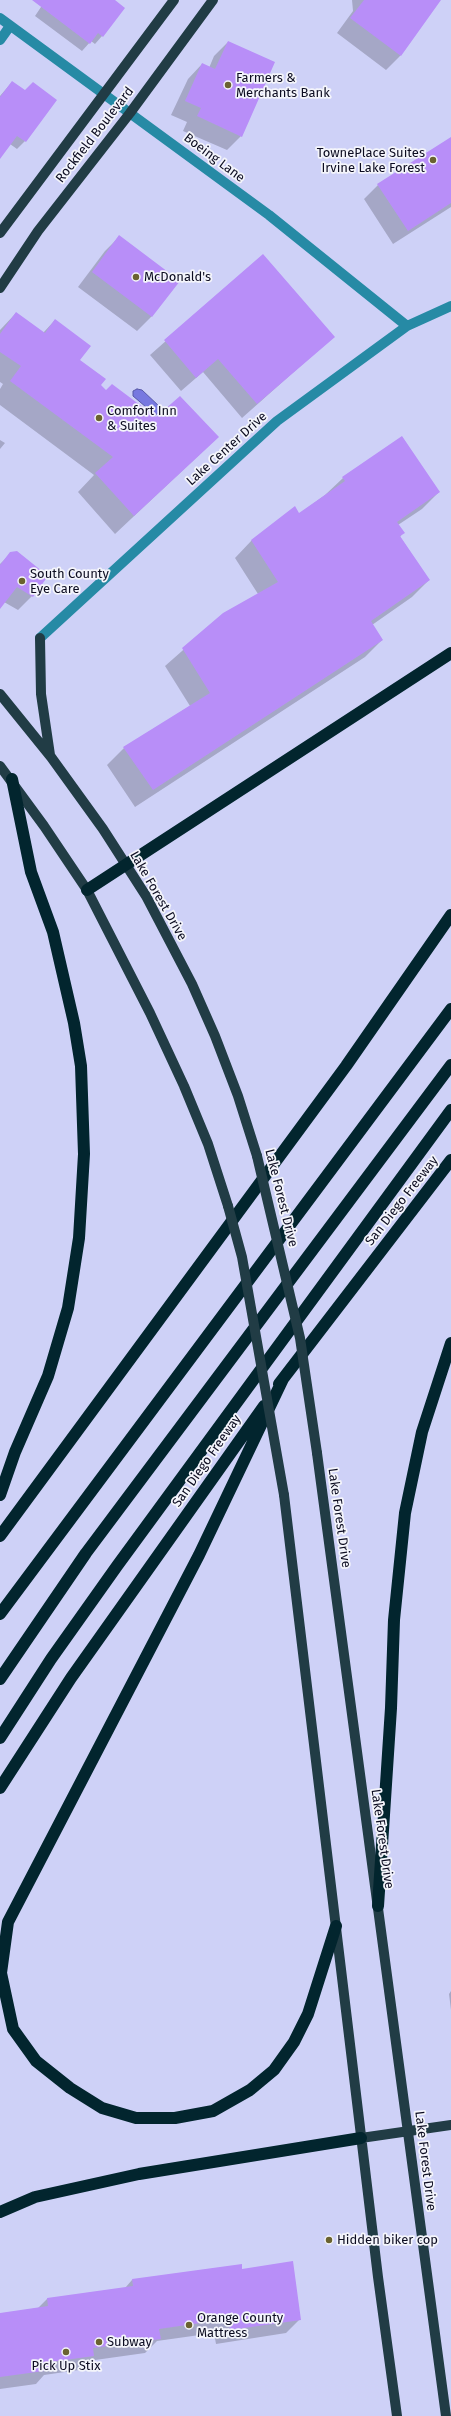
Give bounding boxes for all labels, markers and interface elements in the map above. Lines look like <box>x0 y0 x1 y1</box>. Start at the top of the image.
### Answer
place label: Farmers & Merchants Bank <box>236 70 330 101</box>
marker: Farmers & Merchants Bank <box>223 80 233 90</box>
street label: Rockfield Boulevard <box>53 84 137 186</box>
street label: Boeing Lane <box>180 130 248 186</box>
place label: TownePlace Suites Irvine Lake Forest <box>317 145 425 176</box>
marker: TownePlace Suites Irvine Lake Forest <box>428 155 438 165</box>
place label: McDonald's <box>144 269 211 285</box>
marker: McDonald's <box>131 272 141 282</box>
place label: Comfort Inn & Suites <box>107 403 177 434</box>
street label: Lake Center Drive <box>184 409 270 489</box>
marker: Comfort Inn & Suites <box>94 413 104 423</box>
place label: South County Eye Care <box>30 566 109 597</box>
marker: South County Eye Care <box>17 576 27 586</box>
street label: Lake Forest Drive <box>126 849 190 943</box>
street label: Lake Forest Drive <box>261 1147 301 1249</box>
street label: San Diego Freeway <box>362 1153 442 1249</box>
street label: San Diego Freeway <box>169 1412 245 1510</box>
street label: Lake Forest Drive <box>324 1467 354 1569</box>
street label: Lake Forest Drive <box>367 1788 397 1890</box>
street label: Lake Forest Drive <box>411 2110 439 2212</box>
place label: Hidden biker cop <box>337 2232 438 2248</box>
marker: Hidden biker cop <box>324 2235 334 2245</box>
place label: Orange County Mattress <box>197 2310 283 2341</box>
marker: Orange County Mattress <box>184 2320 194 2330</box>
place label: Subway <box>107 2334 152 2350</box>
marker: Subway <box>94 2337 104 2347</box>
marker: Pick Up Stix <box>61 2347 71 2357</box>
place label: Pick Up Stix <box>31 2358 101 2374</box>

